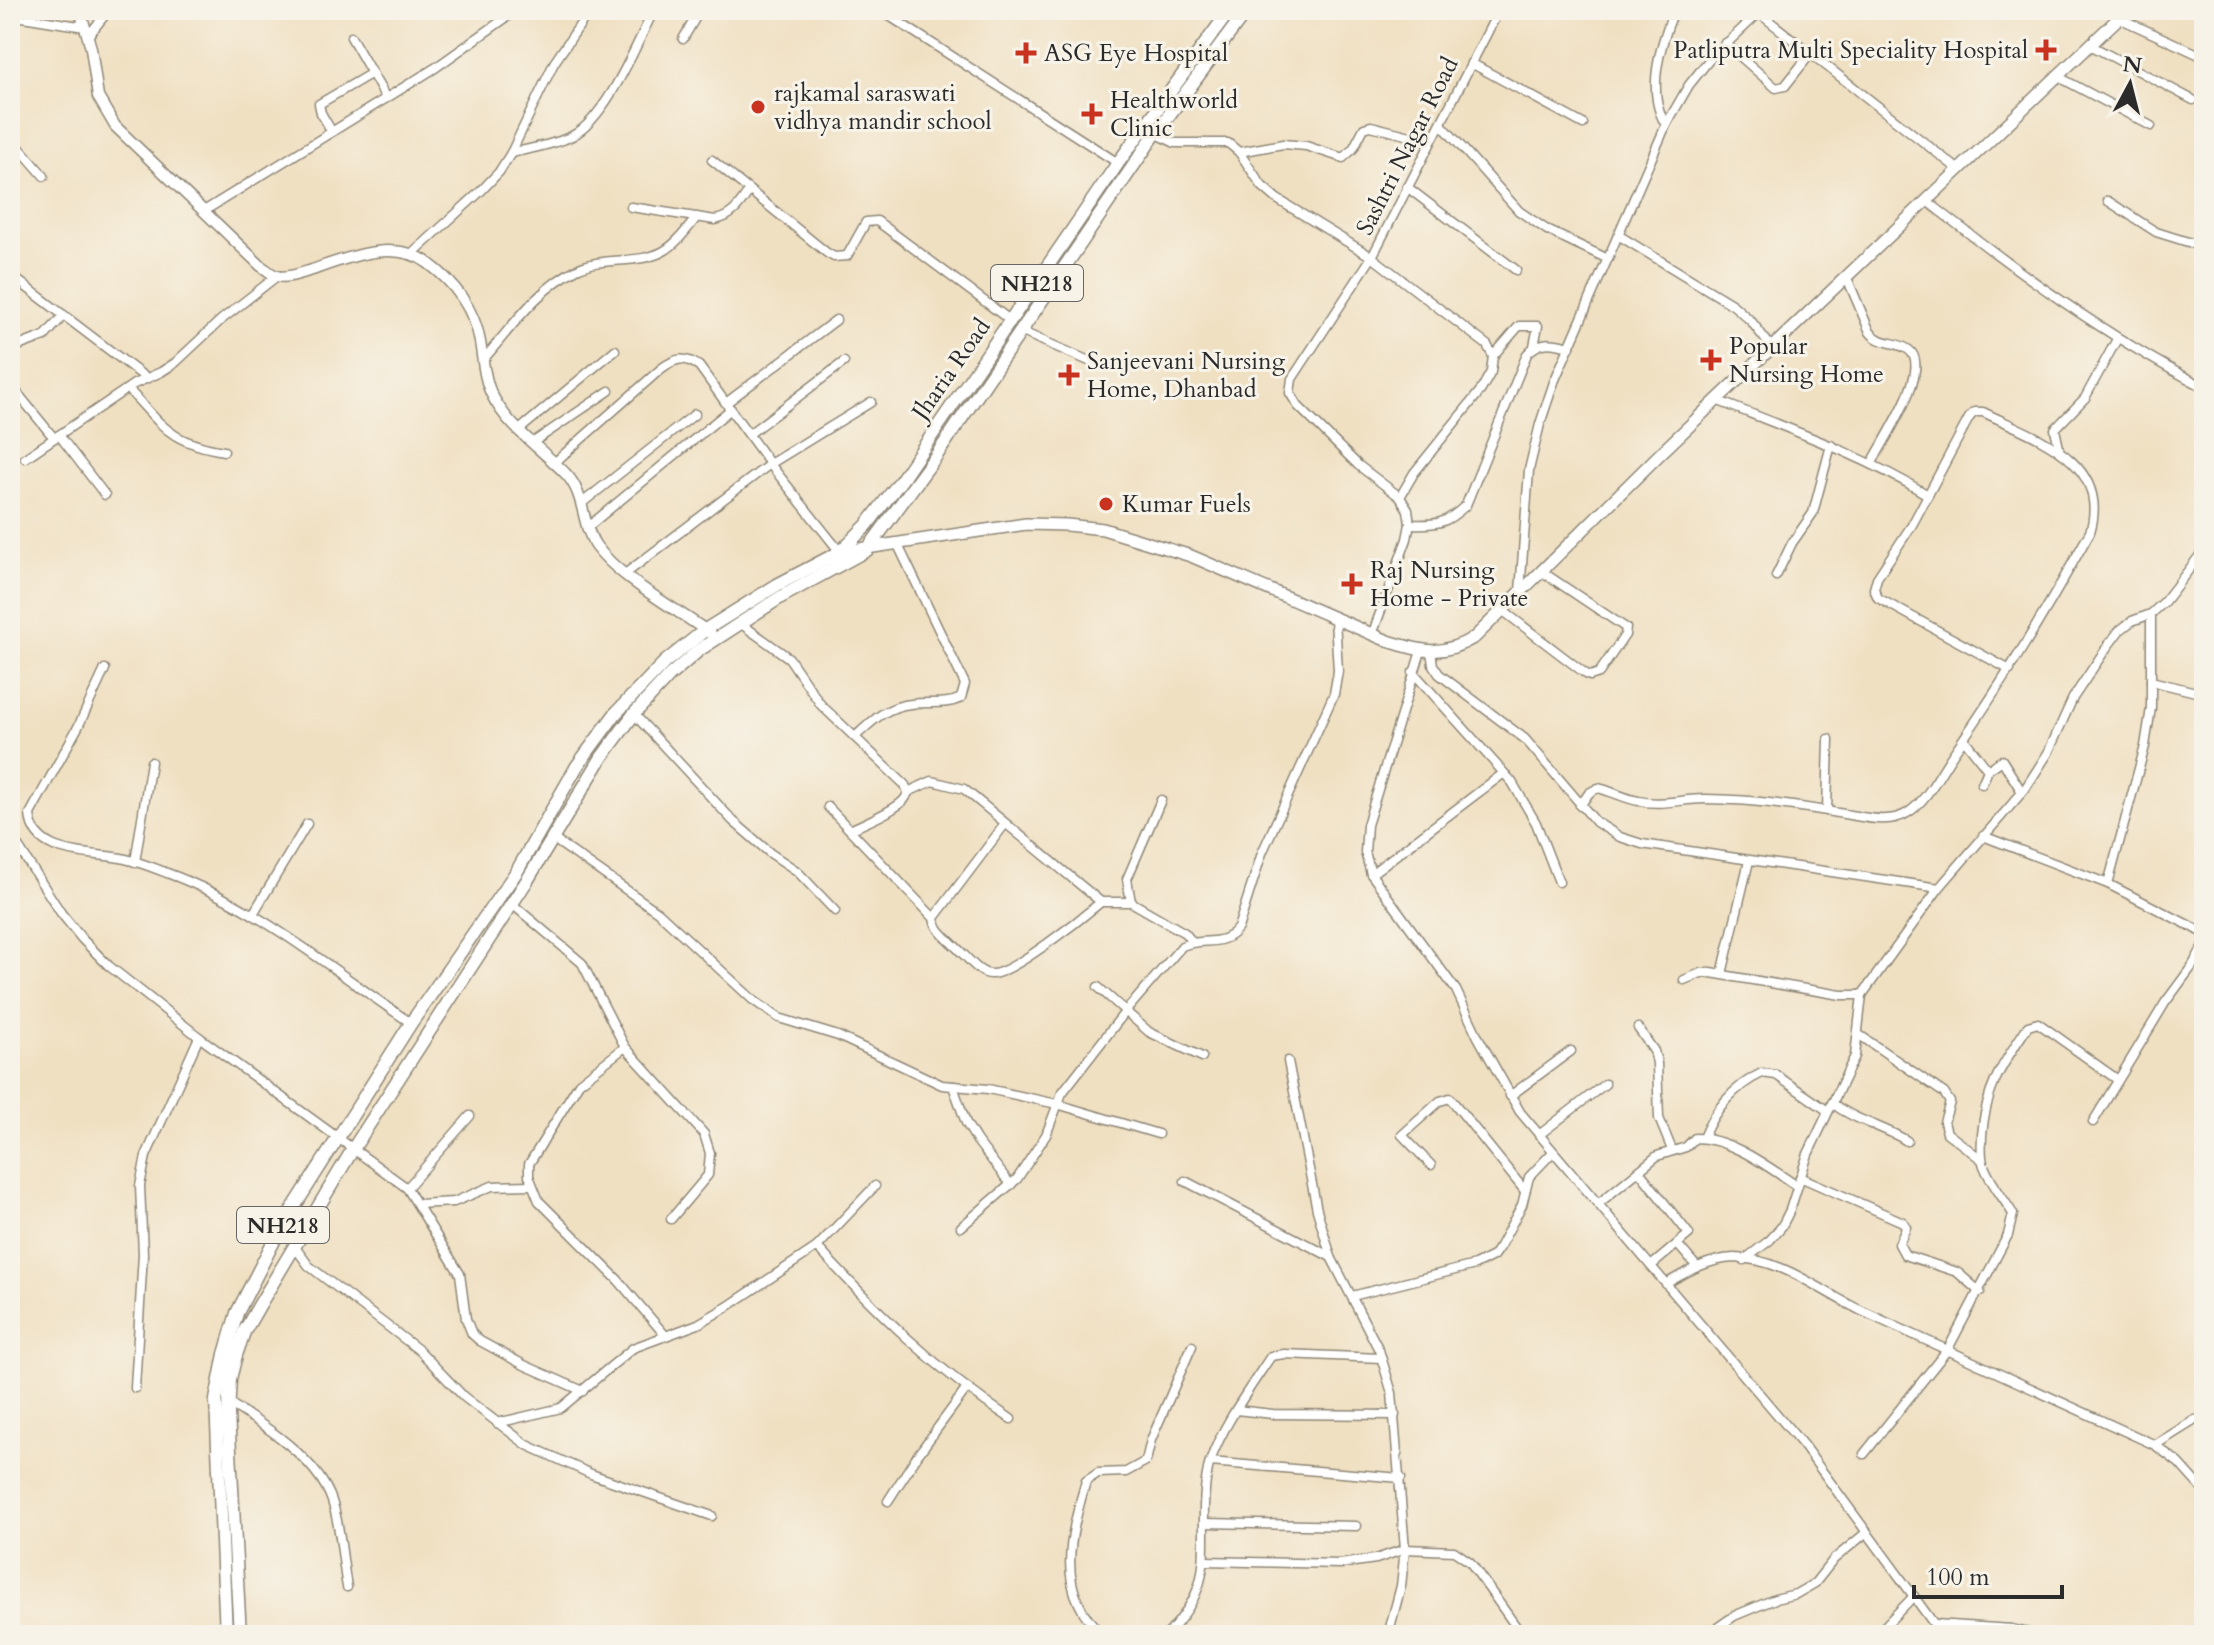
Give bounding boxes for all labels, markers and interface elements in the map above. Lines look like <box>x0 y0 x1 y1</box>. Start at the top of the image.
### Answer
place label: Patliputra Multi Speciality Hospital <box>1673 34 2028 67</box>
place label: ASG Eye Hospital <box>1044 37 1228 70</box>
marker: Patliputra Multi Speciality Hospital <box>2035 39 2057 61</box>
marker: ASG Eye Hospital <box>1015 42 1037 64</box>
north arrow <box>2090 44 2170 124</box>
text: N <box>2121 49 2144 81</box>
street label: Sashtri Nagar Road <box>1348 51 1467 241</box>
place label: rajkamal saraswati vidhya mandir school <box>774 77 992 138</box>
place label: Healthworld Clinic <box>1110 84 1238 145</box>
marker: rajkamal saraswati vidhya mandir school <box>749 98 767 116</box>
marker: Healthworld Clinic <box>1081 103 1103 125</box>
road number: NH218 <box>991 265 1083 301</box>
street label: Jharia Road <box>903 312 999 429</box>
place label: Popular Nursing Home <box>1729 330 1884 391</box>
place label: Sanjeevani Nursing Home, Dhanbad <box>1087 345 1286 406</box>
marker: Popular Nursing Home <box>1700 349 1722 371</box>
marker: Sanjeevani Nursing Home, Dhanbad <box>1058 364 1080 386</box>
place label: Kumar Fuels <box>1122 488 1251 521</box>
marker: Kumar Fuels <box>1097 495 1115 513</box>
place label: Raj Nursing Home - Private <box>1370 554 1529 615</box>
marker: Raj Nursing Home - Private <box>1341 573 1363 595</box>
road number: NH218 <box>237 1207 329 1243</box>
scale bar <box>1914 1549 2062 1599</box>
text: 100 m <box>1926 1561 1990 1594</box>

